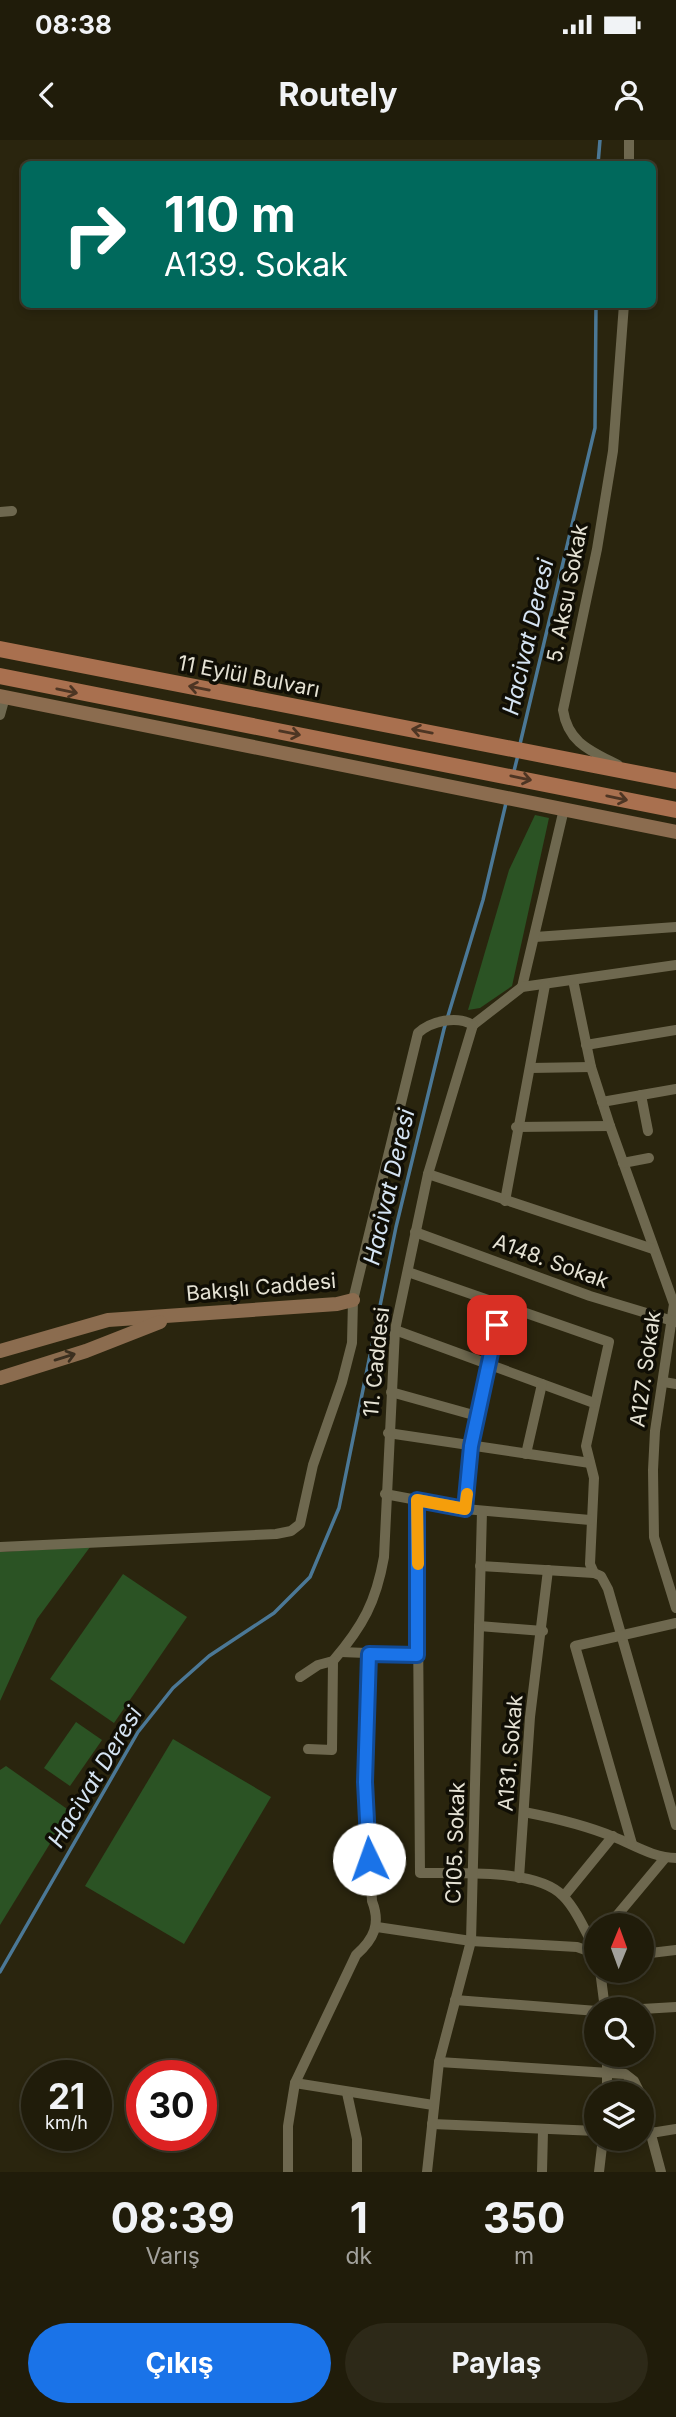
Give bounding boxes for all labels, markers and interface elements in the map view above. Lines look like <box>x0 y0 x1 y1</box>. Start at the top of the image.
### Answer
text: 08:38 <box>35 9 112 40</box>
text: Routely <box>279 75 397 114</box>
icon: back <box>28 76 66 114</box>
icon: person <box>610 76 648 114</box>
text: 110 m <box>164 185 296 244</box>
icon: right <box>49 189 140 280</box>
text: A139. Sokak <box>164 245 348 284</box>
street label: 5. Aksu Sokak <box>541 521 593 664</box>
water label: Hacivat Deresi <box>496 556 560 718</box>
street label: 11 Eylül Bulvarı <box>176 650 322 702</box>
one-way arrow <box>188 680 211 694</box>
one-way arrow <box>55 684 78 698</box>
one-way arrow <box>411 724 434 737</box>
one-way arrow <box>278 727 301 741</box>
one-way arrow <box>509 772 532 785</box>
one-way arrow <box>605 792 628 806</box>
water label: Hacivat Deresi <box>357 1106 421 1268</box>
street label: A148. Sokak <box>490 1229 613 1294</box>
street label: Bakışlı Caddesi <box>185 1268 337 1306</box>
pin <box>467 1295 527 1355</box>
street label: 11. Caddesi <box>358 1306 394 1418</box>
icon: arrive <box>478 1306 516 1344</box>
street label: A127. Sokak <box>624 1309 666 1429</box>
one-way arrow <box>54 1350 76 1363</box>
street label: A131. Sokak <box>492 1693 528 1812</box>
water label: Hacivat Deresi <box>42 1701 148 1853</box>
street label: C105. Sokak <box>440 1781 470 1905</box>
position arrow <box>332 1822 406 1896</box>
north arrow <box>584 1913 654 1983</box>
map controls <box>584 1913 654 2151</box>
button: search <box>584 1997 654 2067</box>
speed limit sign: 30 <box>126 2060 217 2151</box>
text: 21 <box>48 2075 85 2117</box>
button: layers <box>584 2081 654 2151</box>
text: km/h <box>45 2112 88 2133</box>
text: 08:39 <box>111 2192 235 2243</box>
text: 1 <box>350 2192 368 2243</box>
text: 350 <box>483 2192 565 2243</box>
text: Varış <box>146 2242 200 2270</box>
text: dk <box>346 2242 372 2270</box>
text: m <box>514 2242 534 2270</box>
button: Çıkış <box>28 2323 331 2403</box>
button: Paylaş <box>345 2323 648 2403</box>

